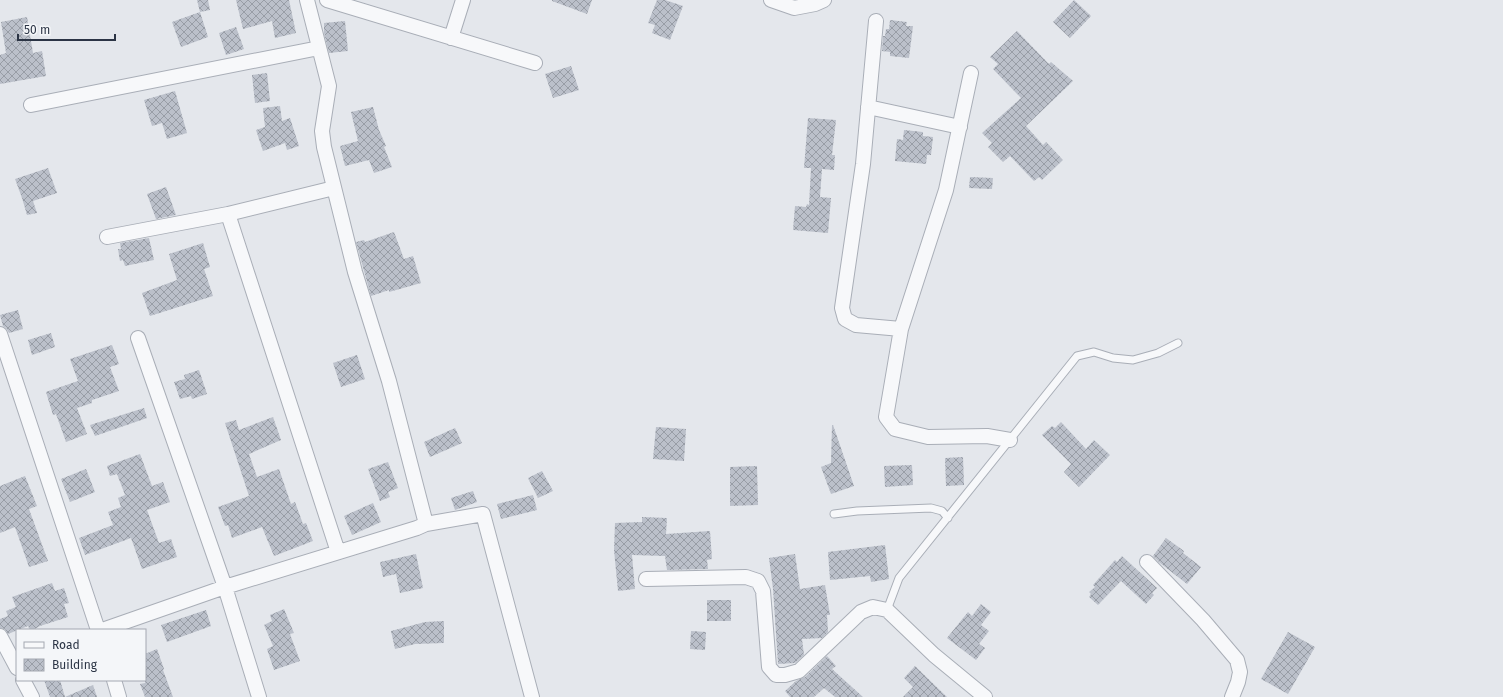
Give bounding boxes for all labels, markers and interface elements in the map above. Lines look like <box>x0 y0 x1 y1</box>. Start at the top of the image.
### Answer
scale bar <box>18 16 115 42</box>
text: 50 m <box>24 23 50 37</box>
legend <box>16 629 146 681</box>
text: Road <box>52 638 80 652</box>
text: Building <box>52 658 98 672</box>

